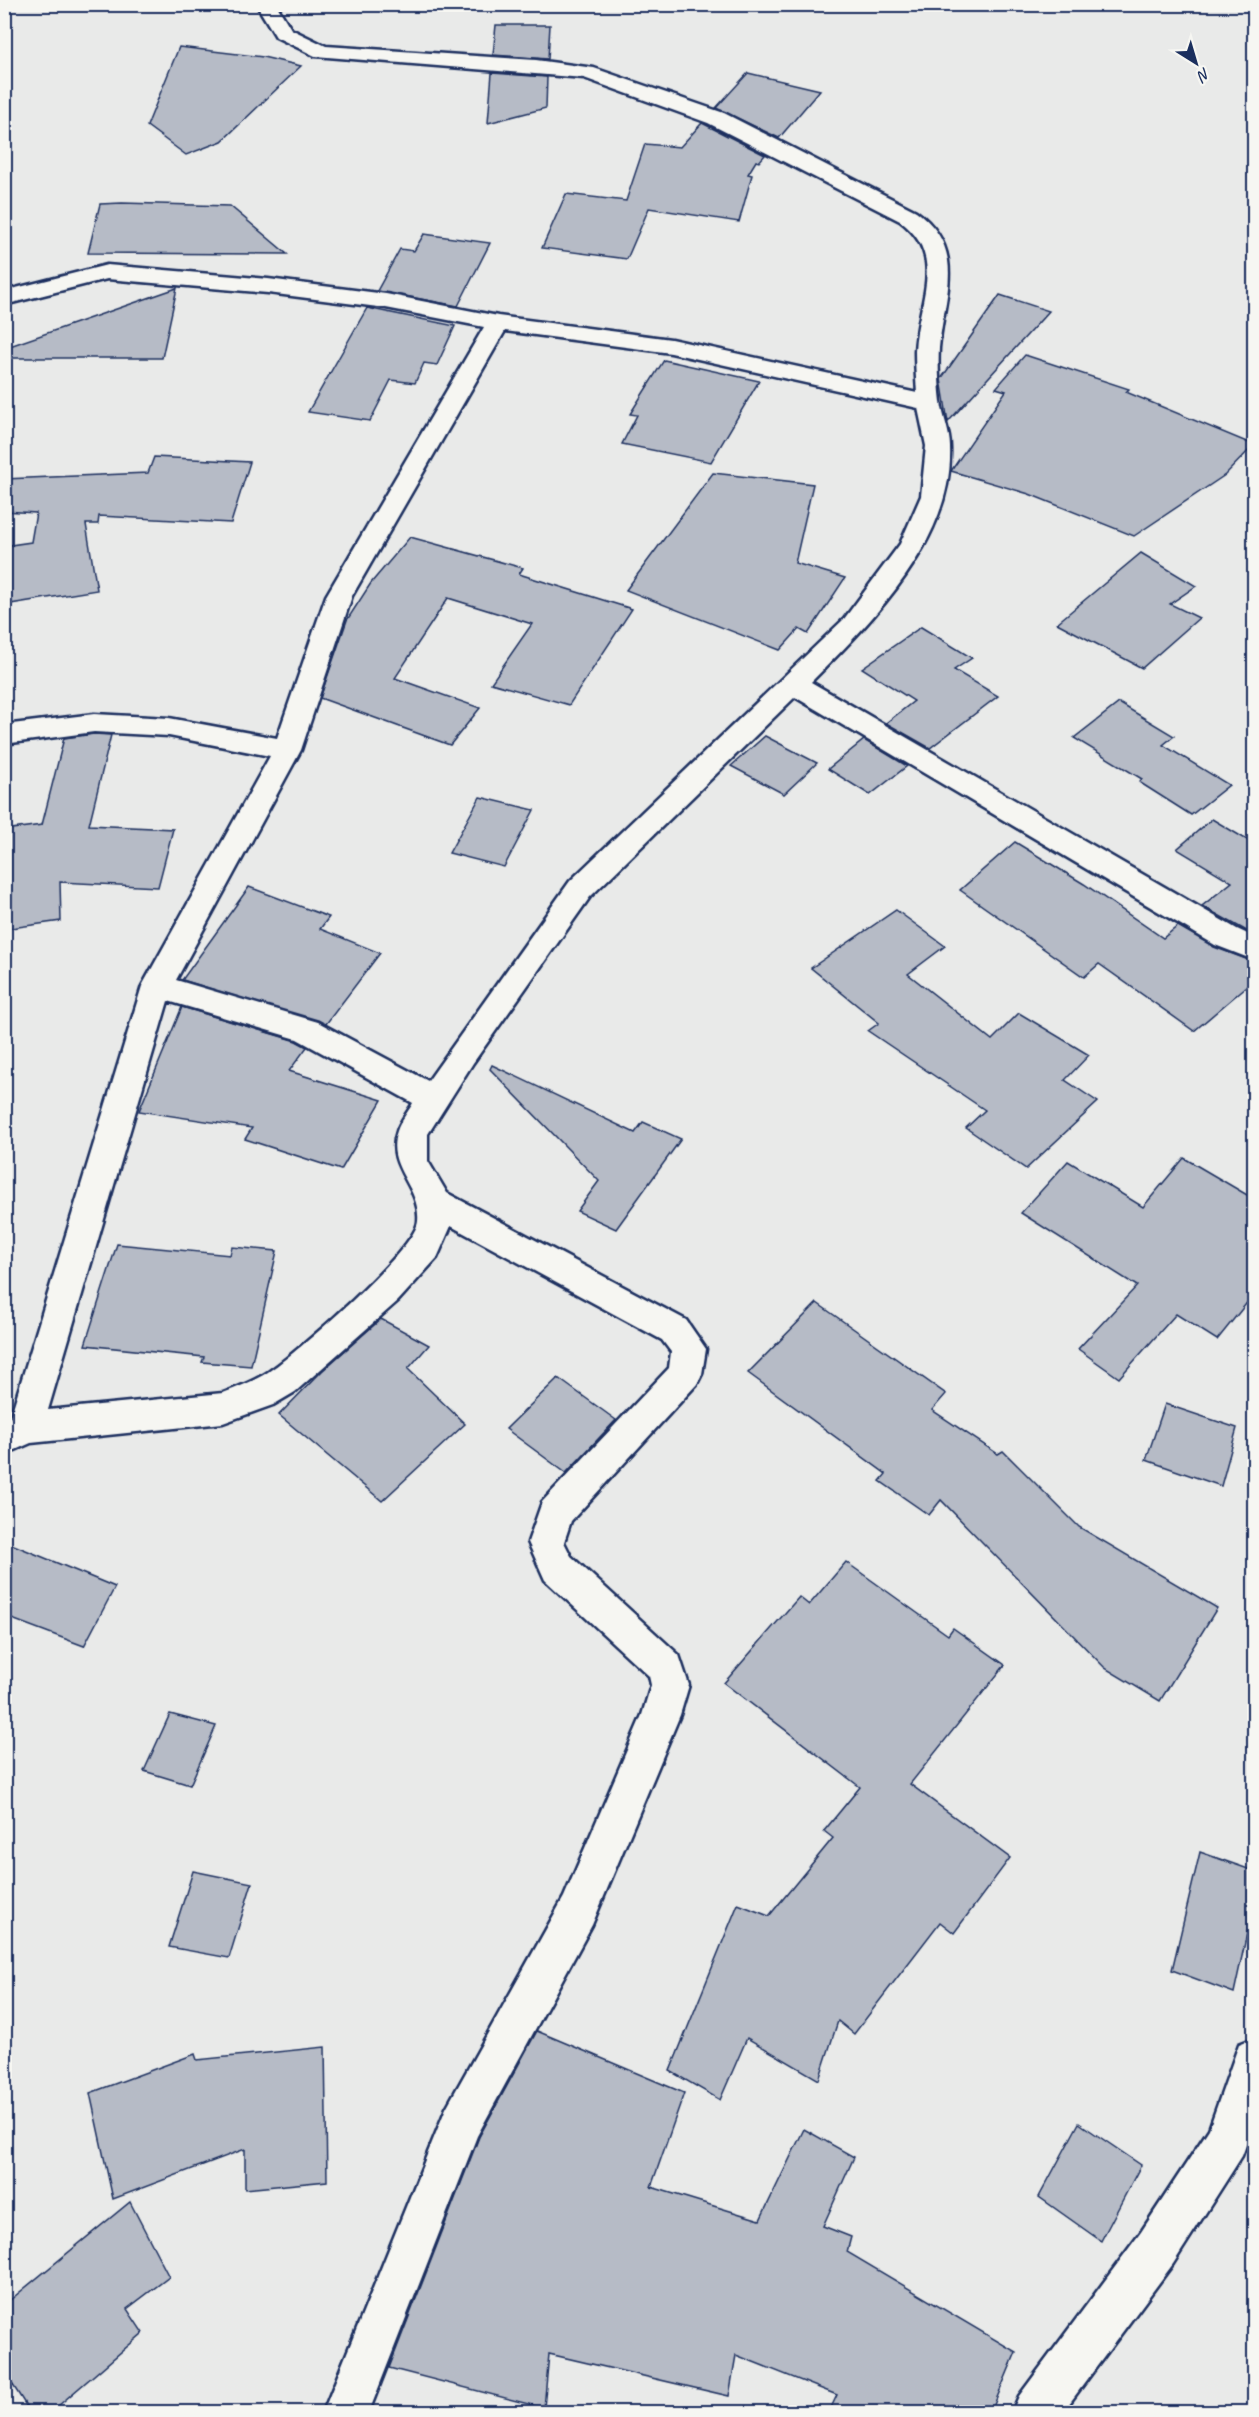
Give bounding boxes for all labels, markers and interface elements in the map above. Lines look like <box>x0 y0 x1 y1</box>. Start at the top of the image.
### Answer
north arrow <box>1166 33 1226 93</box>
text: N <box>1192 63 1214 87</box>

